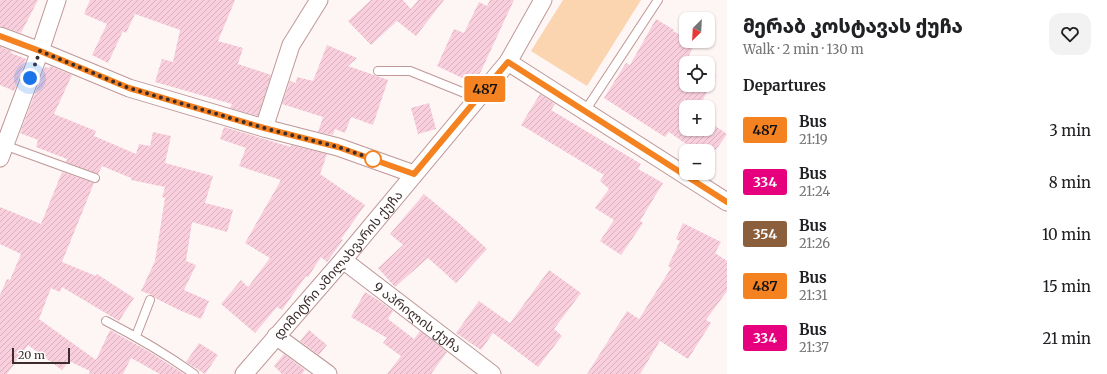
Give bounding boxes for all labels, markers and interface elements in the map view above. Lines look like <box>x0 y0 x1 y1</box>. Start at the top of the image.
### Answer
north arrow <box>679 12 715 48</box>
map controls <box>679 12 715 180</box>
button: heart <box>1049 13 1091 55</box>
text: მერაბ კოსტავას ქუჩა <box>743 14 963 38</box>
text: Walk · 2 min · 130 m <box>743 41 864 58</box>
button: locate <box>679 56 715 92</box>
your location <box>20 68 40 88</box>
line badge: 487 <box>462 76 508 102</box>
text: Departures <box>743 76 826 95</box>
text: 487 <box>472 80 498 98</box>
button: + <box>679 100 715 136</box>
text: Bus <box>799 112 827 131</box>
text: 487 <box>752 121 778 139</box>
text: 3 min <box>1049 121 1091 140</box>
text: 21:19 <box>799 131 828 148</box>
button: − <box>679 144 715 180</box>
unlabelled marker <box>364 150 382 168</box>
text: Bus <box>799 164 827 183</box>
text: 334 <box>753 173 777 191</box>
text: 8 min <box>1049 173 1091 192</box>
text: 21:24 <box>799 183 830 200</box>
street label: დიმიტრი ამილახვარის ქუჩა <box>270 187 406 343</box>
text: Bus <box>799 216 827 235</box>
text: 354 <box>753 225 777 243</box>
text: 10 min <box>1042 225 1091 244</box>
text: 21:26 <box>799 235 830 252</box>
text: Bus <box>799 268 827 287</box>
text: 487 <box>752 277 778 295</box>
text: 15 min <box>1043 277 1091 296</box>
street label: 9 აპრილის ქუჩა <box>370 278 465 356</box>
text: 21:31 <box>799 287 827 304</box>
text: Bus <box>799 320 827 339</box>
text: 334 <box>753 329 777 347</box>
text: 21 min <box>1043 329 1091 348</box>
text: 21:37 <box>799 339 829 356</box>
scale bar <box>12 346 70 365</box>
text: 20 m <box>18 348 45 362</box>

